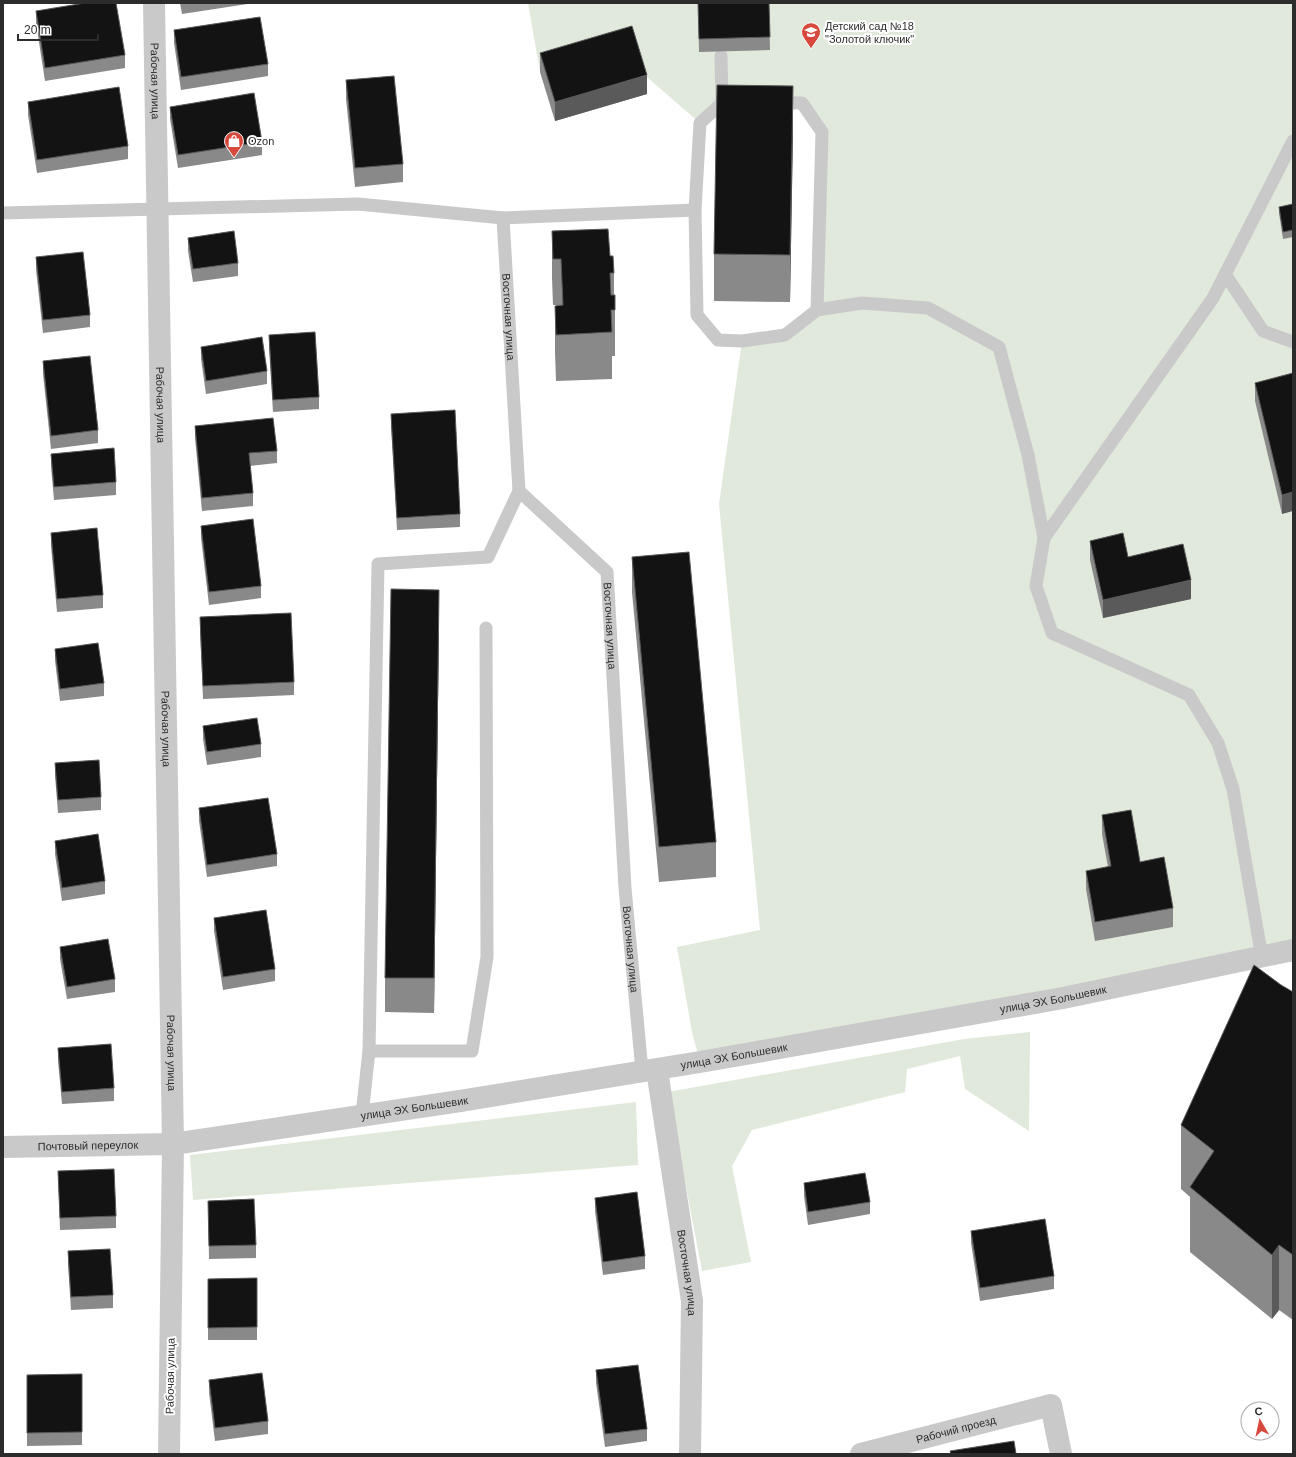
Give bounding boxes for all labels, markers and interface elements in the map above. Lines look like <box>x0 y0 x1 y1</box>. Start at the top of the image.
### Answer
scale bar <box>18 16 98 42</box>
place label: Детский сад №18 "Золотой ключик" <box>825 20 914 45</box>
school or university icon: Детский сад №18 "Золотой ключик" <box>800 21 822 49</box>
text: 20 m <box>24 23 51 37</box>
street label: Рабочая улица <box>149 43 162 120</box>
shop icon: Ozon <box>223 130 245 158</box>
place label: Ozon <box>248 135 274 147</box>
street label: Восточная улица <box>500 273 517 361</box>
street label: Рабочая улица <box>154 367 167 444</box>
street label: Восточная улица <box>602 582 619 671</box>
street label: Рабочая улица <box>159 691 173 768</box>
street label: Восточная улица <box>621 905 641 994</box>
street label: улица ЭХ Большевик <box>999 983 1108 1015</box>
street label: Рабочая улица <box>165 1015 178 1092</box>
street label: улица ЭХ Большевик <box>680 1041 789 1071</box>
street label: улица ЭХ Большевик <box>360 1094 469 1122</box>
street label: Почтовый переулок <box>38 1139 139 1152</box>
street label: Восточная улица <box>675 1229 698 1317</box>
street label: Рабочая улица <box>163 1337 177 1414</box>
north arrow <box>1240 1401 1280 1441</box>
text: С <box>1254 1405 1263 1418</box>
street label: Рабочий проезд <box>915 1413 998 1446</box>

